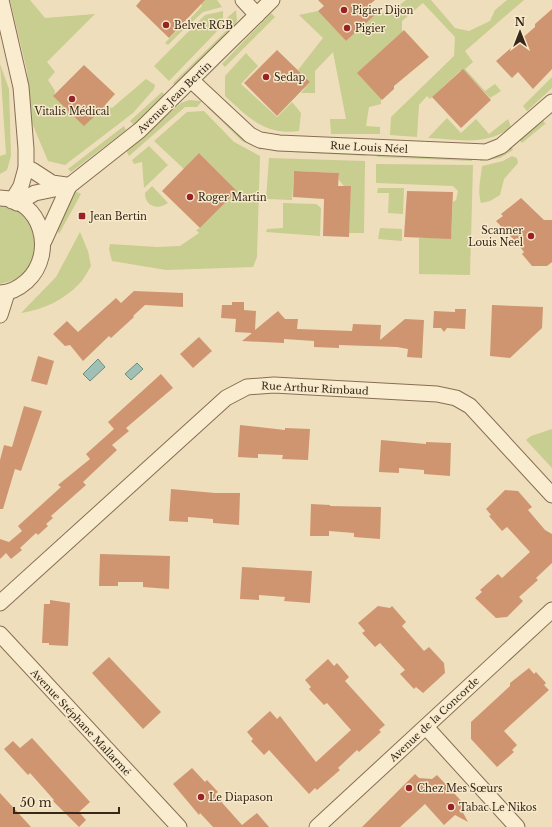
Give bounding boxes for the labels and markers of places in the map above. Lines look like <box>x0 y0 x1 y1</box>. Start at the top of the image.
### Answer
place label: Pigier Dijon <box>352 4 414 17</box>
marker: Pigier Dijon <box>339 5 349 15</box>
place label: Belvet RGB <box>174 19 233 32</box>
marker: Belvet RGB <box>161 20 171 30</box>
place label: Pigier <box>355 22 385 35</box>
marker: Pigier <box>342 23 352 33</box>
place label: Sedap <box>274 71 305 84</box>
marker: Sedap <box>261 72 271 82</box>
marker: Vitalis Médical <box>67 94 77 104</box>
place label: Vitalis Médical <box>33 105 110 118</box>
place label: Roger Martin <box>198 191 267 204</box>
marker: Roger Martin <box>185 192 195 202</box>
place label: Jean Bertin <box>88 210 147 223</box>
marker: Jean Bertin <box>77 211 87 221</box>
place label: Scanner Louis Neel <box>468 224 523 249</box>
marker: Scanner Louis Neel <box>526 231 536 241</box>
place label: Chez Mes Sœurs <box>417 782 503 795</box>
marker: Chez Mes Sœurs <box>404 783 414 793</box>
place label: Le Diapason <box>209 791 273 804</box>
marker: Le Diapason <box>196 792 206 802</box>
place label: Tabac Le Nikos <box>459 801 537 814</box>
marker: Tabac Le Nikos <box>446 802 456 812</box>

